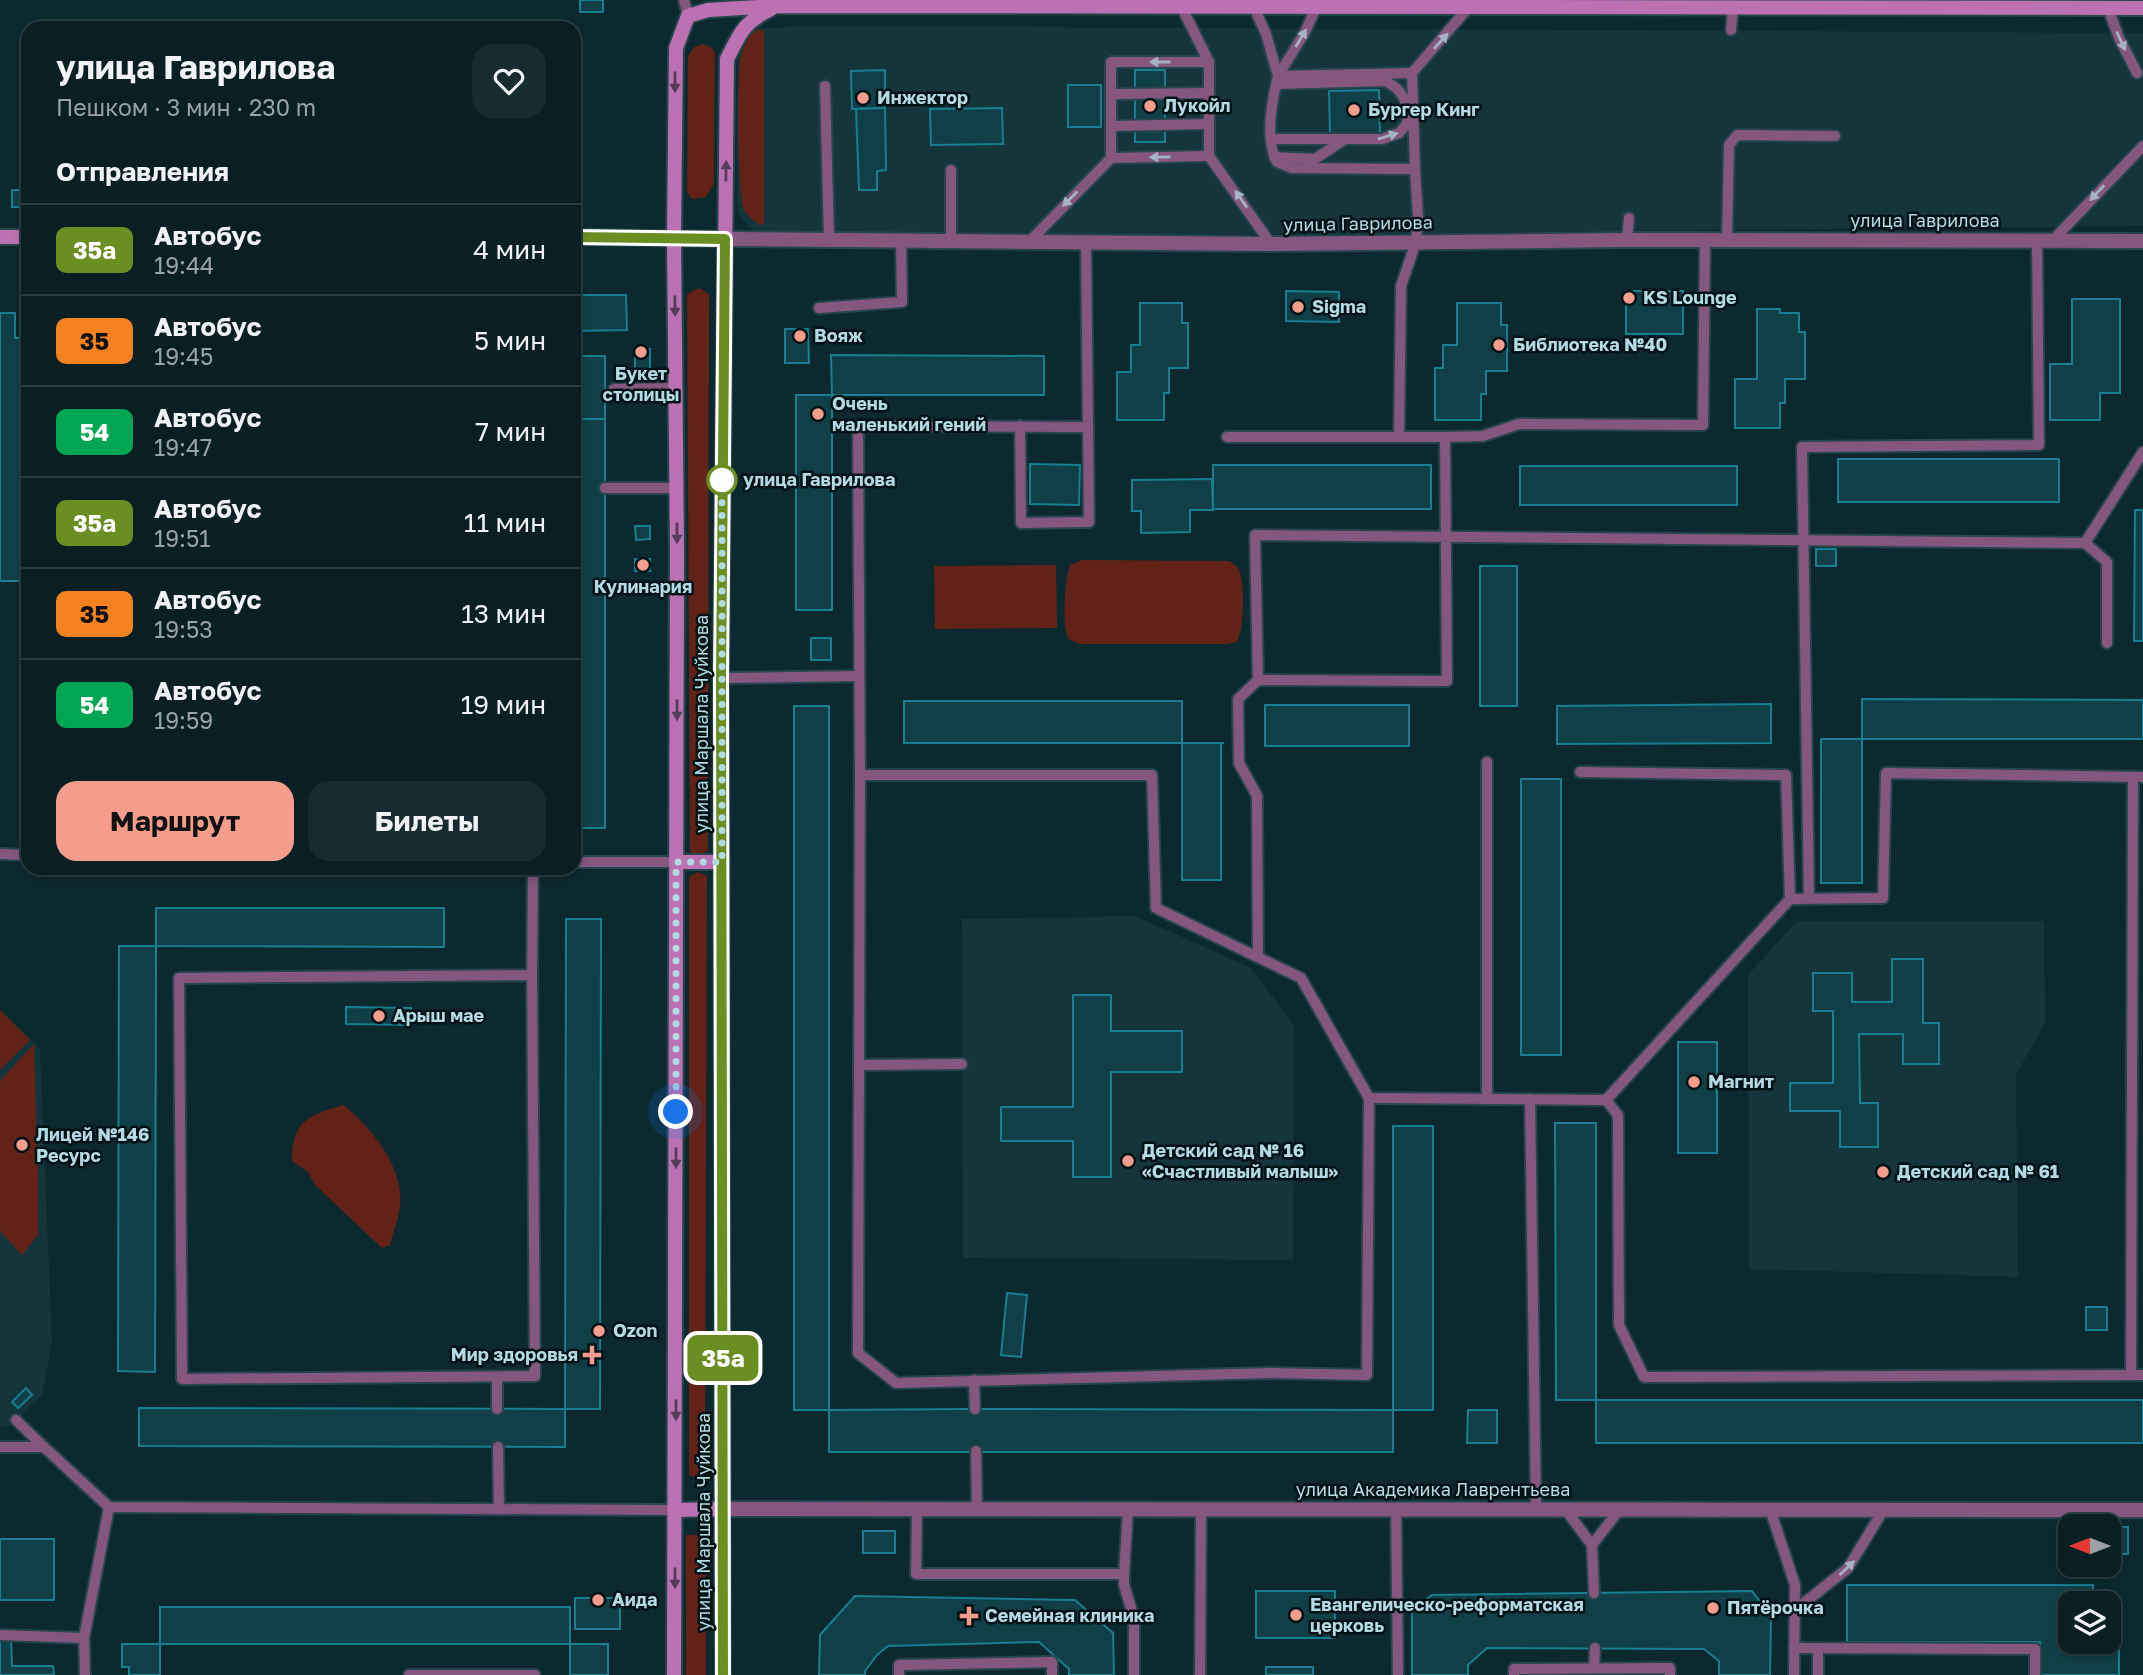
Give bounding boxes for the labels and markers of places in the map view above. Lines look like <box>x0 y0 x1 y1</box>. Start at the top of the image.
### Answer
place label: Инжектор <box>877 86 968 108</box>
marker: Инжектор <box>855 90 871 106</box>
place label: Лукойл <box>1164 94 1231 116</box>
marker: Лукойл <box>1142 98 1158 114</box>
place label: Бургер Кинг <box>1368 98 1479 120</box>
marker: Бургер Кинг <box>1346 102 1362 118</box>
place label: KS Lounge <box>1643 286 1737 308</box>
marker: KS Lounge <box>1621 290 1637 306</box>
place label: Sigma <box>1312 295 1366 317</box>
marker: Sigma <box>1290 299 1306 315</box>
place label: Вояж <box>814 324 863 346</box>
marker: Вояж <box>792 328 808 344</box>
place label: Библиотека №40 <box>1513 333 1667 355</box>
marker: Библиотека №40 <box>1491 337 1507 353</box>
marker: Букет столицы <box>633 344 649 360</box>
place label: Букет столицы <box>603 362 679 405</box>
place label: Очень маленький гений <box>832 392 986 435</box>
marker: Очень маленький гений <box>810 406 826 422</box>
marker: улица Гаврилова <box>707 465 737 495</box>
place label: улица Гаврилова <box>743 468 895 490</box>
marker: Кулинария <box>635 557 651 573</box>
place label: Кулинария <box>594 575 692 597</box>
place label: Арыш мае <box>393 1004 485 1026</box>
marker: Арыш мае <box>371 1008 387 1024</box>
place label: Магнит <box>1708 1070 1774 1092</box>
marker: Магнит <box>1686 1074 1702 1090</box>
place label: Лицей №146 Ресурс <box>36 1123 149 1166</box>
marker: Лицей №146 Ресурс <box>14 1137 30 1153</box>
place label: Детский сад № 16 «Счастливый малыш» <box>1142 1139 1339 1182</box>
marker: Детский сад № 16 «Счастливый малыш» <box>1120 1153 1136 1169</box>
place label: Детский сад № 61 <box>1897 1160 2059 1182</box>
marker: Детский сад № 61 <box>1875 1164 1891 1180</box>
place label: Ozon <box>613 1319 658 1341</box>
marker: Ozon <box>591 1323 607 1339</box>
place label: Мир здоровья <box>451 1343 578 1365</box>
marker: Мир здоровья <box>584 1347 600 1363</box>
place label: Аида <box>612 1588 658 1610</box>
marker: Аида <box>590 1592 606 1608</box>
place label: Евангелическо-реформатская церковь <box>1310 1593 1584 1636</box>
place label: Пятёрочка <box>1727 1596 1824 1618</box>
marker: Пятёрочка <box>1705 1600 1721 1616</box>
place label: Семейная клиника <box>985 1604 1154 1626</box>
marker: Семейная клиника <box>959 1606 979 1626</box>
marker: Евангелическо-реформатская церковь <box>1288 1607 1304 1623</box>

